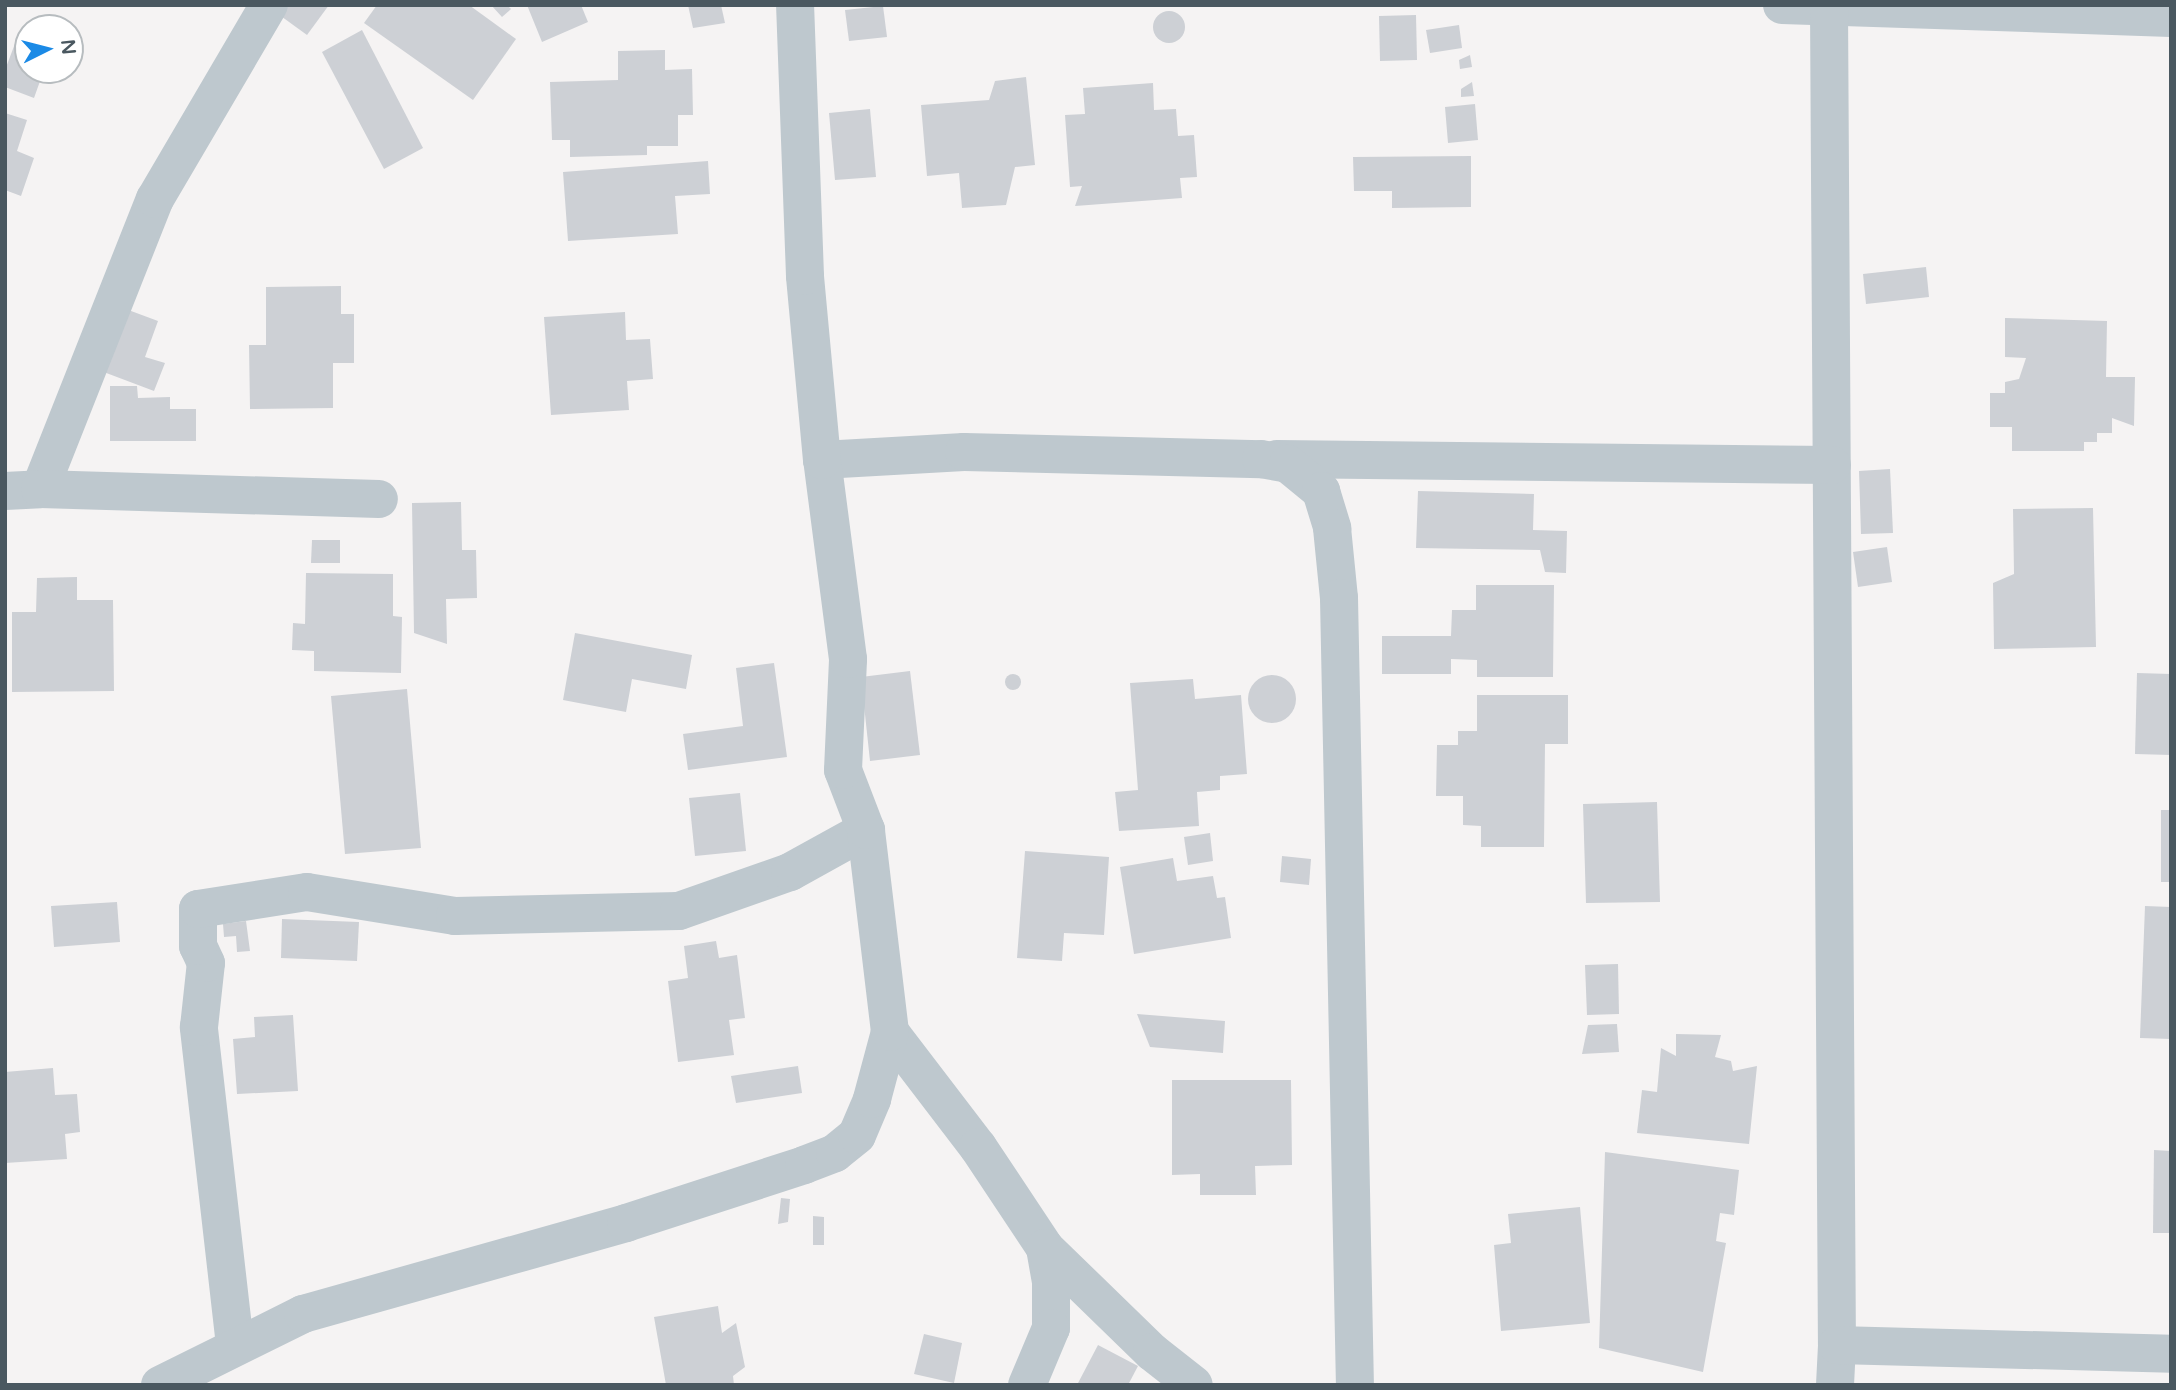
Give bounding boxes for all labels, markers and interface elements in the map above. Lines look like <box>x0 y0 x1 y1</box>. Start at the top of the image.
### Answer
north arrow <box>14 14 84 84</box>
text: N <box>56 38 80 56</box>

